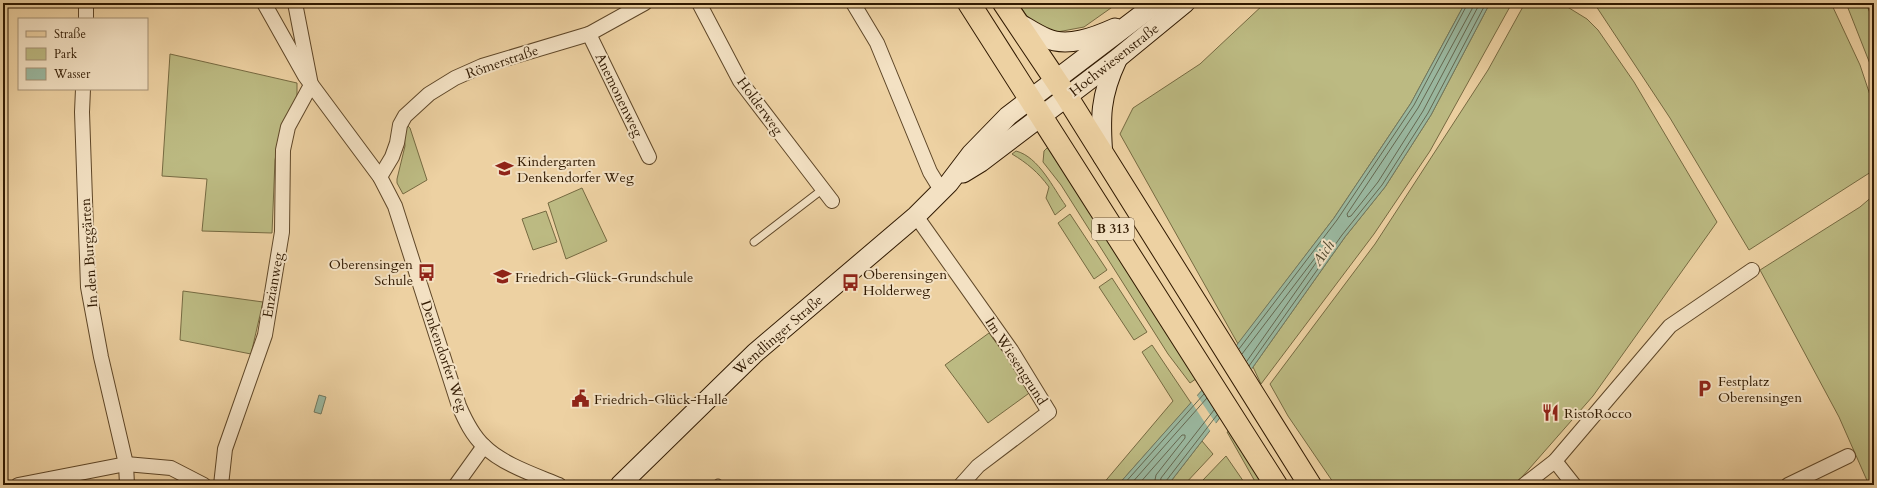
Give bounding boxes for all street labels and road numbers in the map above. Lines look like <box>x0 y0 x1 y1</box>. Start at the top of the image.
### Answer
street label: Hochwiesenstraße <box>1065 19 1163 101</box>
street label: Römerstraße <box>463 41 541 83</box>
street label: Anemonenweg <box>590 50 648 140</box>
street label: Holderweg <box>733 73 788 139</box>
street label: In den Burggärten <box>76 197 102 309</box>
road number: B 313 <box>1092 218 1134 240</box>
street label: Enzianweg <box>258 251 288 319</box>
street label: Wendlinger Straße <box>728 291 827 380</box>
street label: Denkendorfer Weg <box>416 298 472 414</box>
street label: Im Wiesengrund <box>980 313 1052 409</box>

